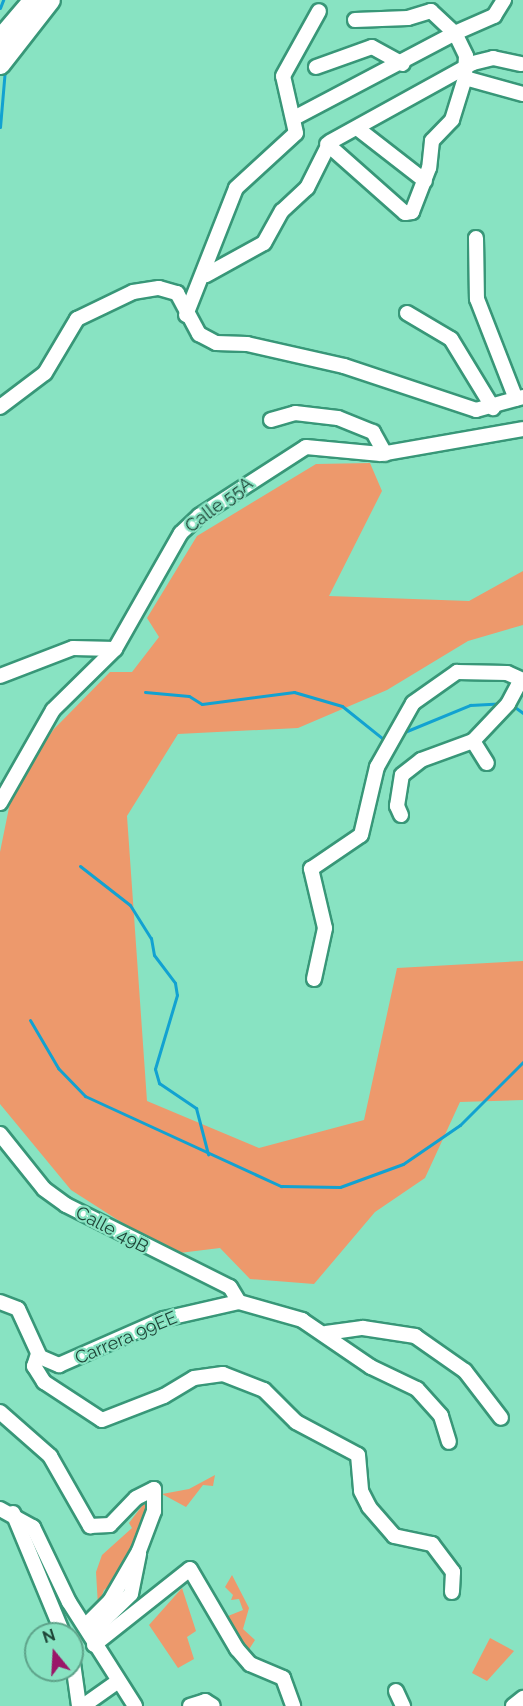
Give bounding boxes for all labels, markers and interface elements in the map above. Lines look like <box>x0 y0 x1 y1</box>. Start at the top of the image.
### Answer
street label: Calle 55A <box>181 473 257 537</box>
street label: Calle 49B <box>72 1202 152 1258</box>
street label: Carrera 99EE <box>72 1307 180 1369</box>
north arrow <box>24 1622 84 1682</box>
text: N <box>40 1625 58 1647</box>

